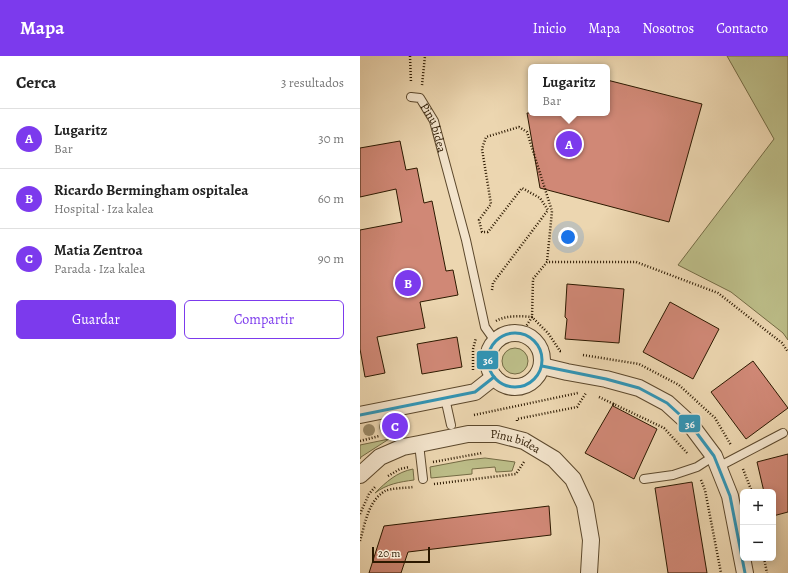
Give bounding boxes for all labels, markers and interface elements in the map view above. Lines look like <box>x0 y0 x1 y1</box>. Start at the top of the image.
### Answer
text: Mapa <box>20 15 64 41</box>
text: Inicio <box>533 19 566 38</box>
text: Mapa <box>588 19 620 38</box>
text: Nosotros <box>642 19 694 38</box>
text: Contacto <box>716 19 768 38</box>
popup <box>528 64 610 116</box>
text: Cerca <box>16 71 56 94</box>
text: Lugaritz <box>542 72 596 92</box>
text: 3 resultados <box>281 74 344 91</box>
text: Bar <box>542 92 561 109</box>
street label: Pinu bidea <box>417 100 450 155</box>
text: Lugaritz <box>54 120 107 140</box>
pin: A <box>556 129 582 159</box>
text: A <box>25 130 33 147</box>
text: 30 m <box>318 130 344 147</box>
text: Bar <box>54 140 73 157</box>
text: Ricardo Bermingham ospitalea <box>54 180 249 200</box>
text: B <box>25 190 33 207</box>
text: 60 m <box>318 190 344 207</box>
text: Hospital · Iza kalea <box>54 200 154 217</box>
your location <box>558 227 578 247</box>
text: Matia Zentroa <box>54 240 143 260</box>
text: C <box>25 250 33 267</box>
text: 90 m <box>318 250 344 267</box>
text: Parada · Iza kalea <box>54 260 145 277</box>
pin: B <box>395 268 421 298</box>
button: Guardar <box>16 300 176 339</box>
button: Compartir <box>184 300 344 339</box>
line badge: 36 <box>476 350 499 370</box>
text: 36 <box>483 353 493 368</box>
pin: C <box>382 411 408 441</box>
line badge: 36 <box>678 414 701 433</box>
text: 36 <box>685 417 695 432</box>
street label: Pinu bidea <box>491 426 544 457</box>
map controls <box>740 489 776 561</box>
button: + <box>740 489 776 525</box>
button: − <box>740 525 776 561</box>
scale bar <box>372 545 430 564</box>
text: 20 m <box>378 546 400 561</box>

